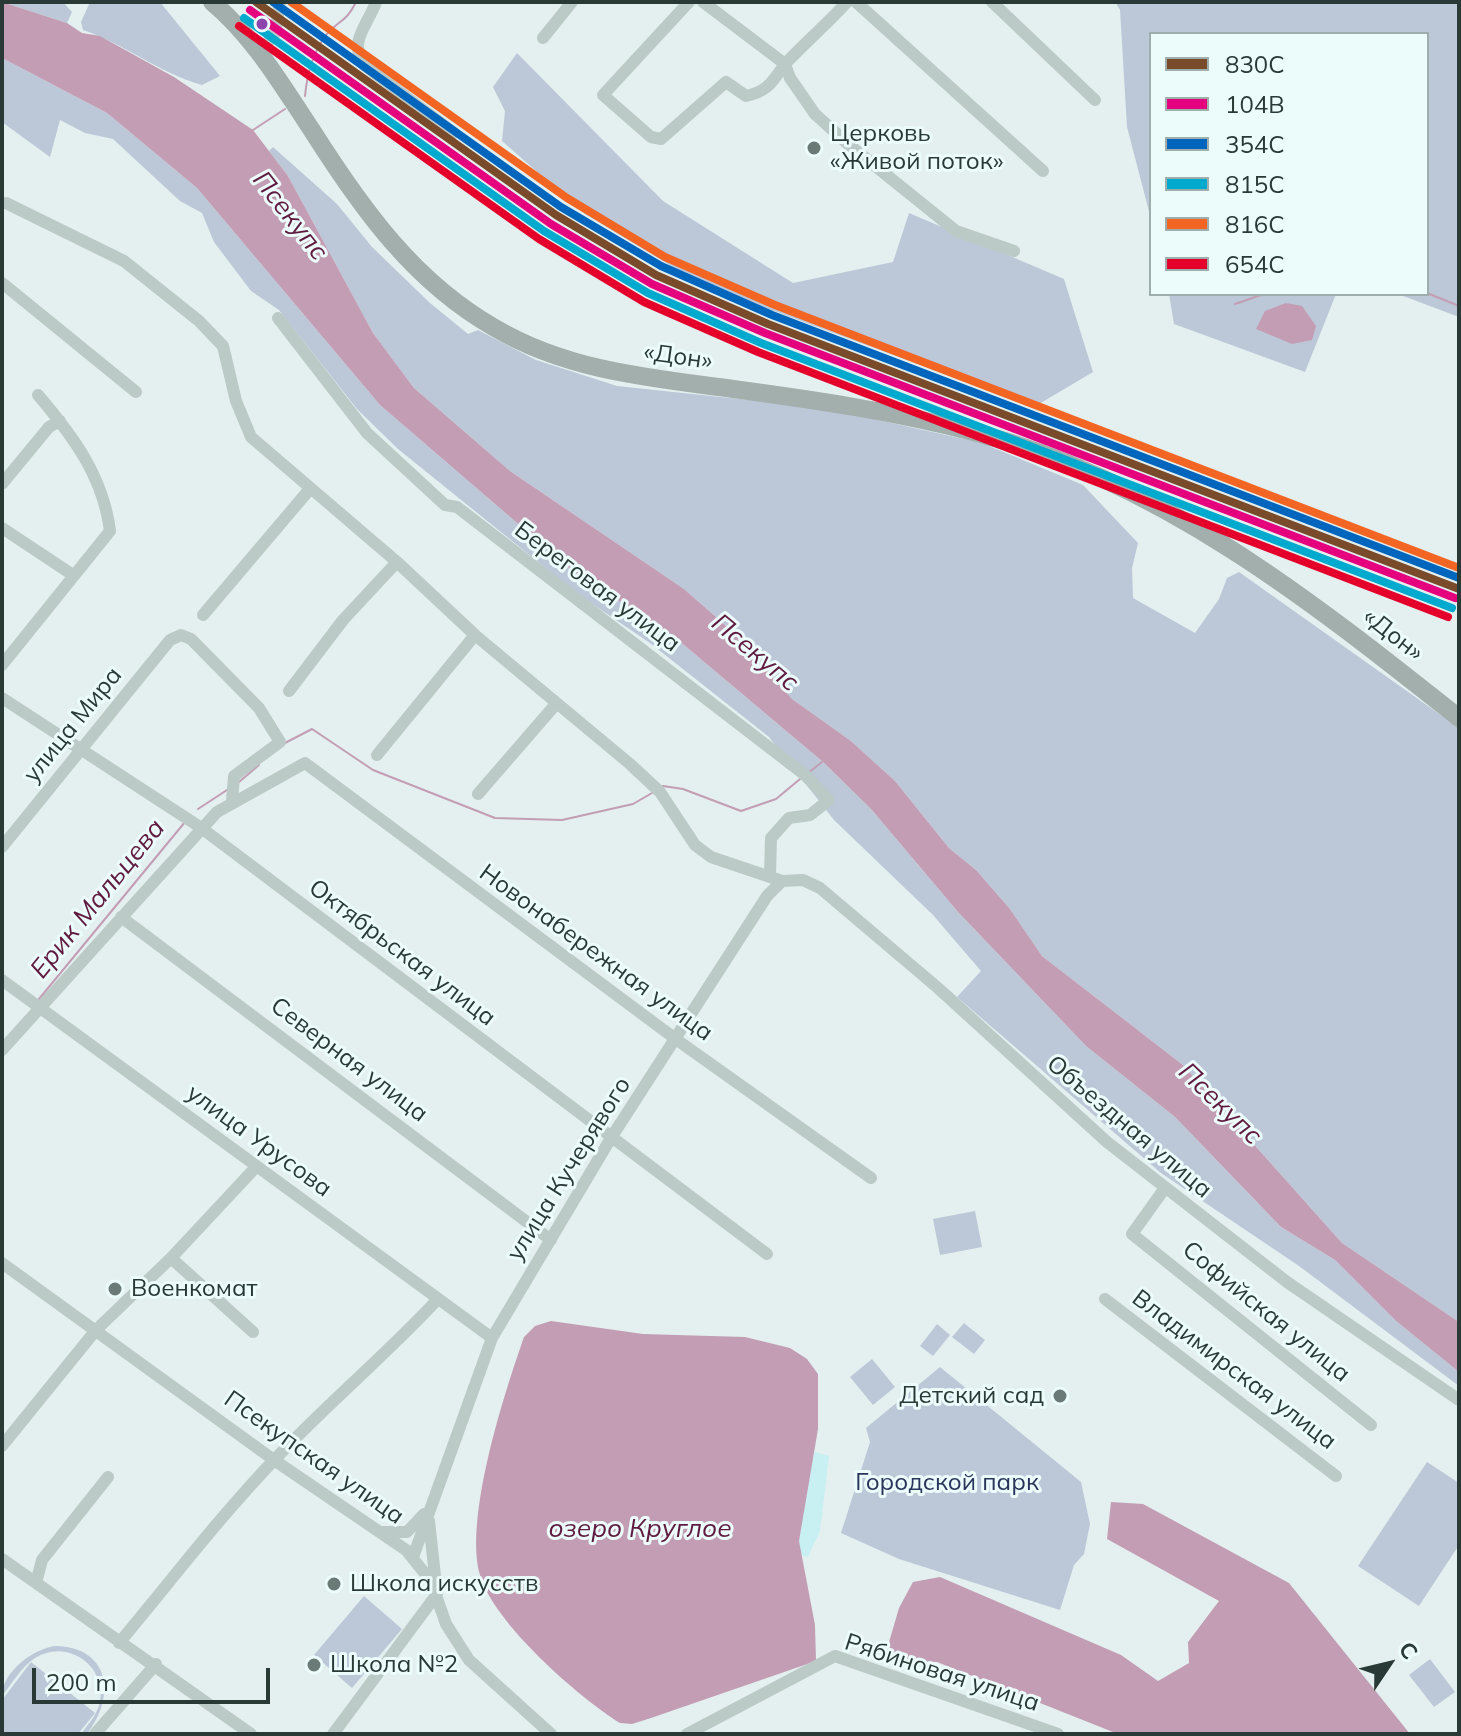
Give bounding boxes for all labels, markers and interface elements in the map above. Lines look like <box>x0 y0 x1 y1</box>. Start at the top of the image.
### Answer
unlabelled marker <box>254 16 270 32</box>
legend <box>1149 32 1429 296</box>
text: 830С <box>1225 49 1285 79</box>
text: 104В <box>1225 89 1285 119</box>
place label: Церковь «Живой поток» <box>830 120 1003 176</box>
text: 354С <box>1225 129 1285 159</box>
marker: Церковь «Живой поток» <box>805 139 823 157</box>
water label: Псекупс <box>246 165 334 267</box>
text: 815С <box>1225 169 1285 199</box>
text: 816С <box>1225 209 1285 239</box>
text: 654С <box>1225 249 1285 279</box>
street label: «Дон» <box>642 338 714 376</box>
street label: Береговая улица <box>509 515 685 659</box>
street label: «Дон» <box>1357 602 1429 668</box>
water label: Псекупс <box>705 608 805 698</box>
street label: улица Мира <box>18 661 128 789</box>
water label: Ерик Мальцева <box>24 813 172 985</box>
street label: Новонабережная улица <box>474 859 718 1047</box>
street label: Октябрьская улица <box>303 873 501 1033</box>
street label: Северная улица <box>265 992 433 1128</box>
street label: Объездная улица <box>1041 1050 1217 1204</box>
water label: Псекупс <box>1172 1057 1268 1151</box>
street label: улица Кучерявого <box>501 1072 637 1266</box>
street label: улица Урусова <box>181 1079 337 1203</box>
street label: Софийская улица <box>1176 1236 1356 1388</box>
place label: Военкомат <box>131 1275 257 1303</box>
marker: Военкомат <box>106 1280 124 1298</box>
street label: Владимирская улица <box>1126 1284 1342 1456</box>
place label: Детский сад <box>899 1382 1044 1410</box>
street label: Псекупская улица <box>219 1385 409 1531</box>
marker: Детский сад <box>1051 1387 1069 1405</box>
park label: Городской парк <box>855 1469 1039 1497</box>
water label: озеро Круглое <box>548 1513 732 1545</box>
place label: Школа искусств <box>350 1570 538 1598</box>
marker: Школа искусств <box>325 1575 343 1593</box>
north arrow <box>1349 1624 1429 1704</box>
street label: Рябиновая улица <box>841 1628 1043 1718</box>
text: С <box>1393 1636 1424 1664</box>
place label: Школа №2 <box>330 1651 458 1679</box>
scale bar <box>36 1652 274 1702</box>
marker: Школа №2 <box>305 1656 323 1674</box>
text: 200 m <box>46 1667 117 1697</box>

